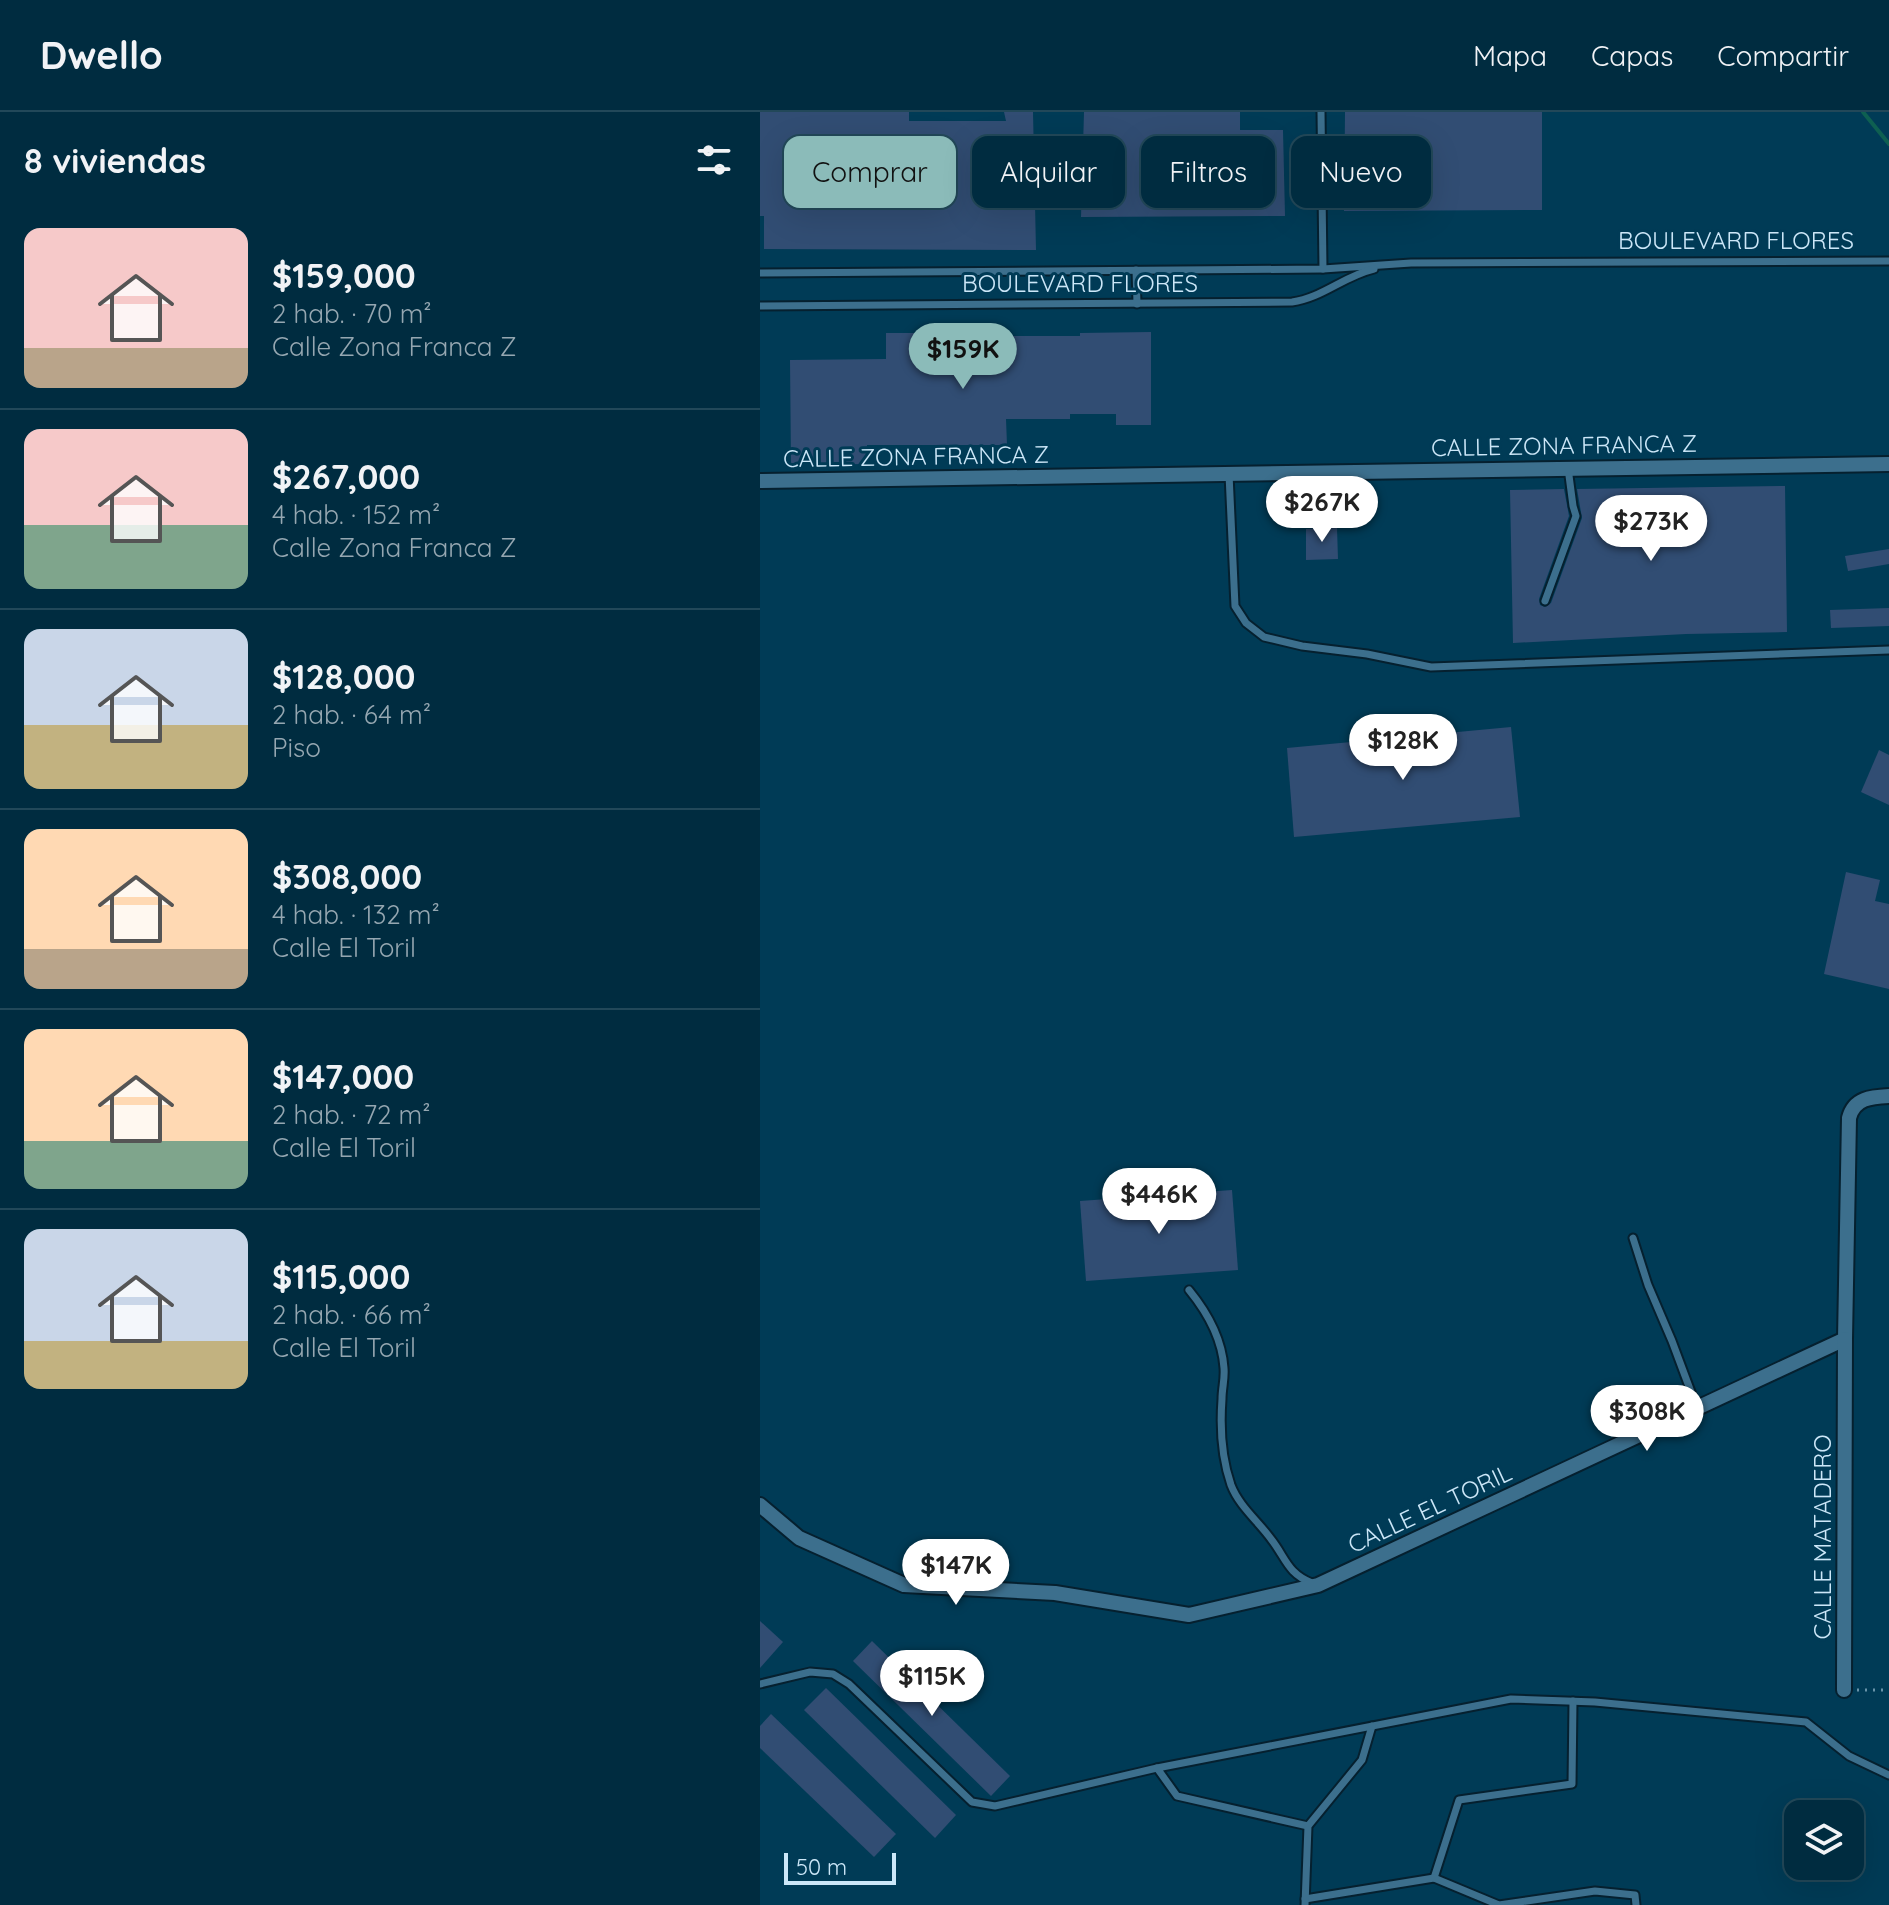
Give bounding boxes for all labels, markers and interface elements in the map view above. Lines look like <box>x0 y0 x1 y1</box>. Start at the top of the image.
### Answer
text: Dwello <box>40 31 163 79</box>
text: Mapa <box>1473 38 1547 73</box>
text: Capas <box>1591 38 1673 73</box>
text: Compartir <box>1717 38 1849 73</box>
chip: Comprar <box>784 136 956 208</box>
chip: Alquilar <box>972 136 1125 208</box>
chip: Filtros <box>1141 136 1275 208</box>
chip: Nuevo <box>1291 136 1431 208</box>
icon: filters <box>692 138 736 182</box>
text: 8 viviendas <box>24 139 206 182</box>
street label: BOULEVARD FLORES <box>1618 225 1854 255</box>
text: $159,000 <box>272 254 416 297</box>
icon: home <box>88 260 184 356</box>
street label: BOULEVARD FLORES <box>962 268 1198 298</box>
text: 2 hab. · 70 m² <box>272 297 432 330</box>
pin: $159K <box>907 323 1019 391</box>
text: Calle Zona Franca Z <box>272 330 516 363</box>
text: $159K <box>927 332 999 365</box>
street label: CALLE ZONA FRANCA Z <box>1431 428 1697 462</box>
street label: CALLE ZONA FRANCA Z <box>783 439 1049 473</box>
text: $267,000 <box>272 455 420 498</box>
icon: home <box>88 461 184 557</box>
pin: $267K <box>1266 476 1378 544</box>
text: $267K <box>1284 485 1360 518</box>
pin: $273K <box>1595 495 1707 563</box>
text: 4 hab. · 152 m² <box>272 498 440 531</box>
text: $273K <box>1613 504 1689 537</box>
text: Calle Zona Franca Z <box>272 531 516 564</box>
text: $128,000 <box>272 655 415 698</box>
icon: home <box>88 661 184 757</box>
text: 2 hab. · 64 m² <box>272 698 431 731</box>
pin: $128K <box>1347 714 1459 782</box>
text: $128K <box>1367 723 1439 756</box>
text: Piso <box>272 731 321 764</box>
text: $308,000 <box>272 855 422 898</box>
icon: home <box>88 861 184 957</box>
text: 4 hab. · 132 m² <box>272 898 440 931</box>
text: Calle El Toril <box>272 931 416 964</box>
text: $147,000 <box>272 1055 414 1098</box>
icon: home <box>88 1061 184 1157</box>
text: 2 hab. · 72 m² <box>272 1098 431 1131</box>
text: Calle El Toril <box>272 1131 416 1164</box>
pin: $446K <box>1103 1168 1215 1236</box>
text: $446K <box>1120 1177 1198 1210</box>
text: $115,000 <box>272 1255 410 1298</box>
icon: home <box>88 1261 184 1357</box>
text: 2 hab. · 66 m² <box>272 1298 431 1331</box>
text: Calle El Toril <box>272 1331 416 1364</box>
pin: $308K <box>1591 1385 1703 1453</box>
text: $308K <box>1609 1394 1685 1427</box>
street label: CALLE MATADERO <box>1807 1434 1837 1640</box>
street label: CALLE EL TORIL <box>1343 1457 1516 1559</box>
pin: $147K <box>900 1539 1012 1607</box>
text: $147K <box>920 1548 992 1581</box>
pin: $115K <box>876 1650 988 1718</box>
text: $115K <box>898 1659 966 1692</box>
map controls <box>1784 1800 1864 1880</box>
button: layers <box>1784 1800 1864 1880</box>
scale bar <box>784 1849 896 1885</box>
text: 50 m <box>796 1853 847 1881</box>

